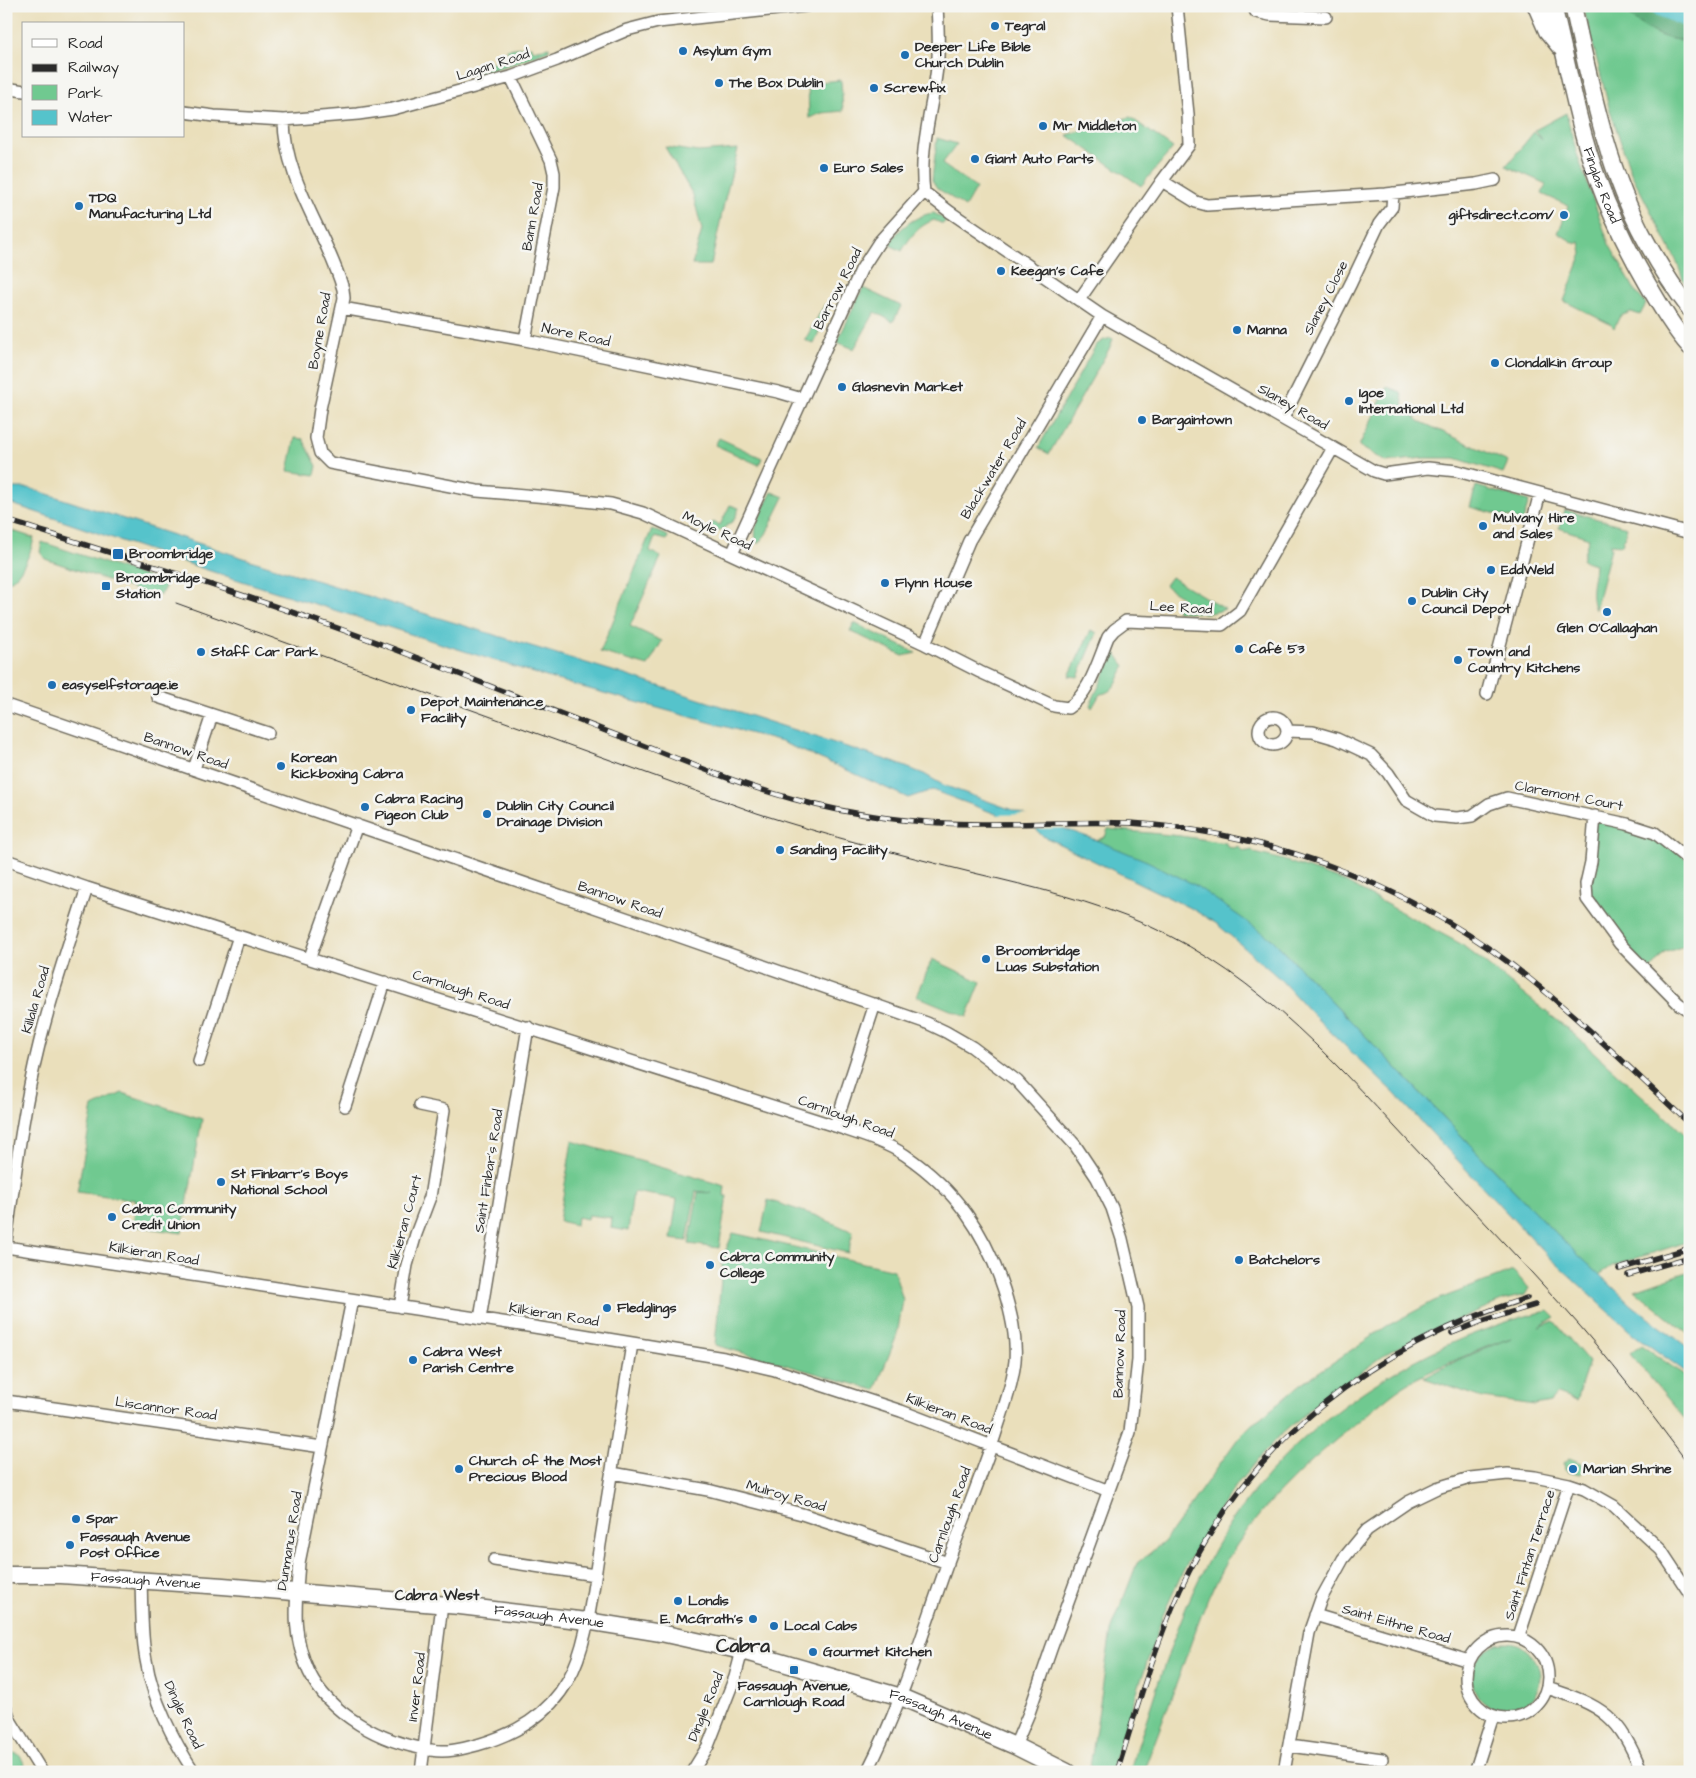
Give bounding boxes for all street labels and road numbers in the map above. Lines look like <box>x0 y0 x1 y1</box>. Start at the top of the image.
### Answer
street label: Lagan Road <box>454 44 532 86</box>
street label: Finglas Road <box>1578 145 1625 227</box>
street label: Bann Road <box>517 181 549 253</box>
street label: Barrow Road <box>809 245 867 333</box>
street label: Slaney Close <box>1299 257 1353 339</box>
street label: Boyne Road <box>303 291 337 371</box>
street label: Nore Road <box>540 318 612 352</box>
street label: Slaney Road <box>1254 379 1332 435</box>
street label: Blackwater Road <box>956 415 1032 523</box>
street label: Moyle Road <box>679 506 755 556</box>
street label: Lee Road <box>1149 596 1213 620</box>
street label: Bannow Road <box>141 727 231 775</box>
street label: Claremont Court <box>1513 776 1625 816</box>
street label: Bannow Road <box>575 876 665 924</box>
street label: Killala Road <box>17 964 55 1036</box>
street label: Carnlough Road <box>410 965 512 1015</box>
street label: Carnlough Road <box>795 1090 897 1144</box>
street label: Saint Finbar's Road <box>469 1108 509 1234</box>
street label: Kilkieran Court <box>383 1172 427 1271</box>
street label: Kilkieran Road <box>108 1237 200 1271</box>
street label: Kilkieran Road <box>508 1298 600 1332</box>
street label: Bannow Road <box>1108 1310 1132 1398</box>
street label: Kilkieran Road <box>903 1388 995 1440</box>
street label: Liscannor Road <box>114 1392 218 1426</box>
street label: Carnlough Road <box>923 1464 977 1566</box>
street label: Mulroy Road <box>744 1475 828 1517</box>
street label: Saint Fintan Terrace <box>1499 1487 1561 1623</box>
street label: Dunmanus Road <box>272 1490 308 1592</box>
street label: Fassaugh Avenue <box>90 1567 202 1595</box>
street label: Saint Eithne Road <box>1339 1599 1453 1649</box>
street label: Fassaugh Avenue <box>493 1600 606 1634</box>
street label: Inver Road <box>403 1651 431 1723</box>
street label: Dingle Road <box>683 1669 729 1745</box>
street label: Dingle Road <box>159 1678 207 1752</box>
street label: Fassaugh Avenue <box>887 1684 996 1745</box>

